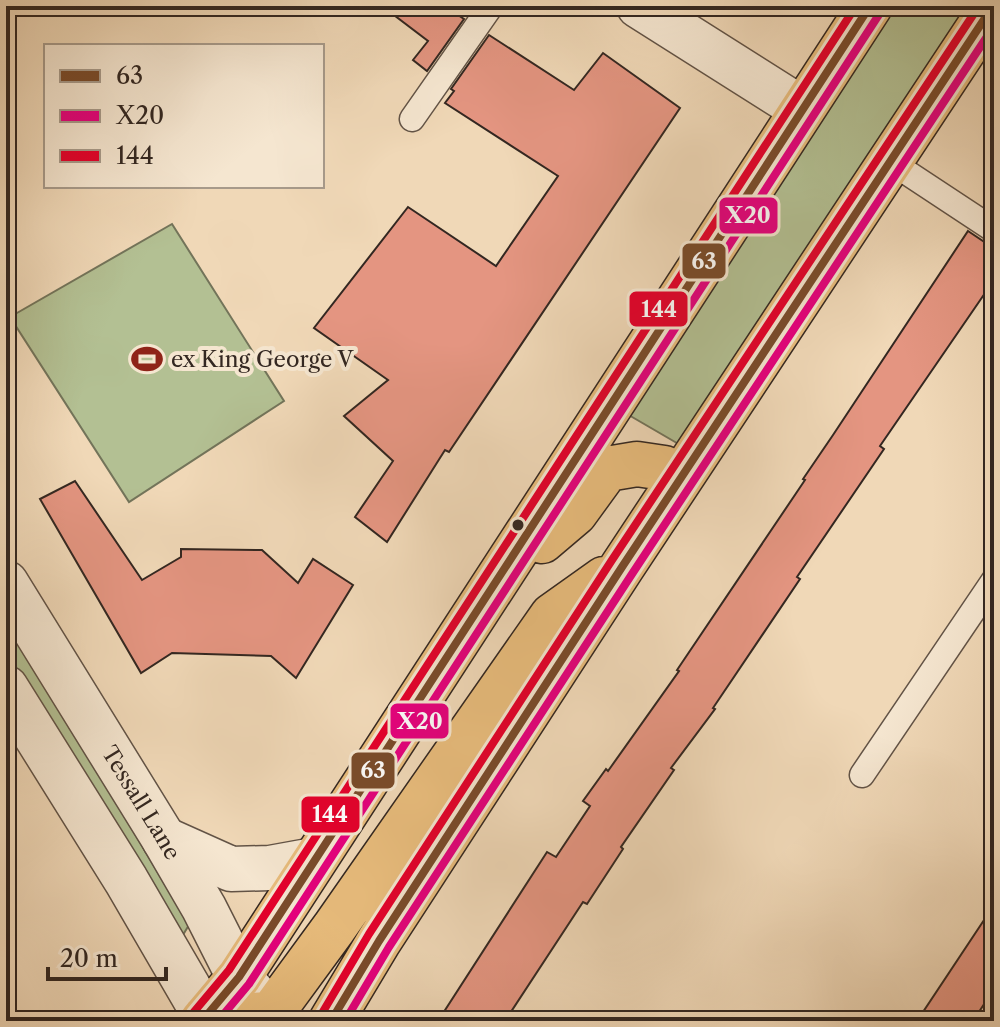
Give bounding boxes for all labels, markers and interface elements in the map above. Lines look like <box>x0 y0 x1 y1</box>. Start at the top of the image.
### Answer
legend <box>44 44 324 188</box>
text: 63 <box>116 61 143 90</box>
text: X20 <box>115 101 164 130</box>
text: 144 <box>116 141 154 170</box>
line badge: X20 <box>718 196 779 235</box>
text: X20 <box>724 202 771 229</box>
line badge: 63 <box>681 242 727 280</box>
text: 63 <box>691 248 717 275</box>
line badge: 144 <box>628 290 689 328</box>
text: 144 <box>641 296 677 323</box>
sports icon: ex King George V <box>130 342 164 376</box>
place label: ex King George V <box>171 346 354 373</box>
unlabelled marker <box>510 517 526 533</box>
line badge: X20 <box>389 702 450 740</box>
text: X20 <box>396 708 443 735</box>
street label: Tessall Lane <box>96 741 186 865</box>
line badge: 63 <box>350 751 396 790</box>
text: 63 <box>360 757 386 784</box>
line badge: 144 <box>300 795 361 834</box>
text: 144 <box>312 801 348 828</box>
scale bar <box>48 931 166 981</box>
text: 20 m <box>60 944 118 973</box>

